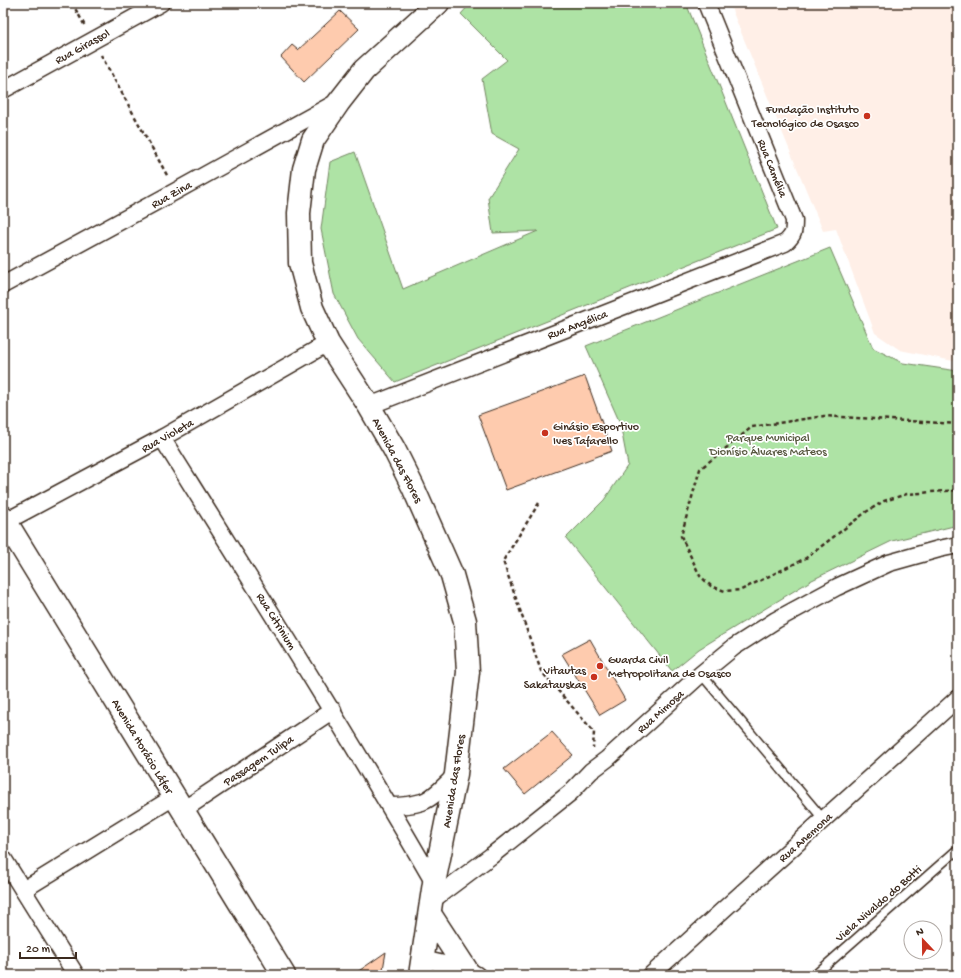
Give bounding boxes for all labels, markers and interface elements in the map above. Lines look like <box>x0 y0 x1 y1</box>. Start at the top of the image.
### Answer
street label: Rua Girassol <box>53 27 113 68</box>
place label: Fundação Instituto Tecnológico de Osasco <box>751 104 859 132</box>
marker: Fundação Instituto Tecnológico de Osasco <box>862 111 872 121</box>
street label: Rua Camélia <box>753 138 789 200</box>
street label: Rua Zina <box>149 179 195 213</box>
street label: Rua Angélica <box>546 308 610 344</box>
street label: Avenida das Flores <box>368 416 425 506</box>
street label: Rua Violeta <box>140 417 197 457</box>
place label: Ginásio Esportivo Ives Tafarello <box>553 421 639 449</box>
marker: Ginásio Esportivo Ives Tafarello <box>540 428 550 438</box>
park label: Parque Municipal Dionísio Álvares Mateos <box>708 432 827 460</box>
street label: Rua Citrinium <box>252 591 299 654</box>
place label: Guarda Civil Metropolitana de Osasco <box>608 654 731 682</box>
marker: Guarda Civil Metropolitana de Osasco <box>595 661 605 671</box>
place label: Vitautas Sakatauskas <box>524 665 587 693</box>
marker: Vitautas Sakatauskas <box>589 672 599 682</box>
street label: Rua Mimosa <box>635 688 688 737</box>
street label: Avenida Horácio Láfer <box>107 697 176 799</box>
street label: Passagem Tulipa <box>221 733 297 791</box>
street label: Avenida das Flores <box>441 733 469 829</box>
street label: Rua Anemona <box>777 810 836 866</box>
street label: Viela Nivaldo do Botti <box>832 862 924 944</box>
north arrow <box>903 920 943 960</box>
scale bar <box>20 934 76 960</box>
text: 20 m <box>26 943 51 957</box>

